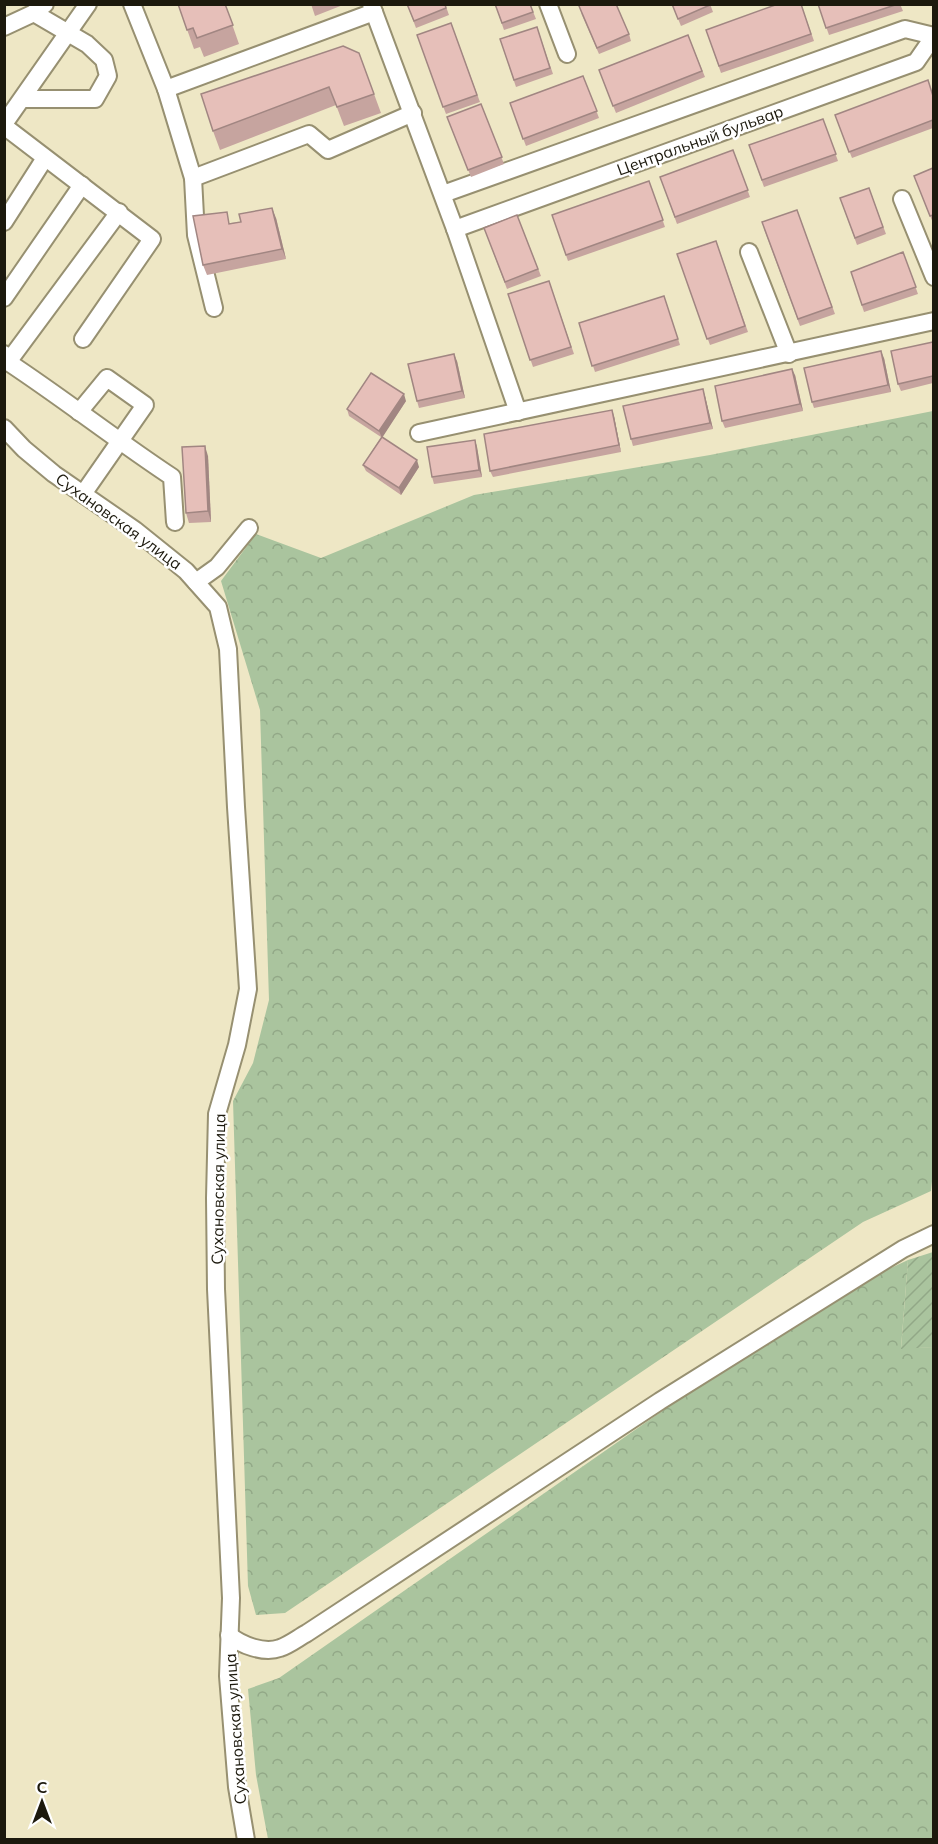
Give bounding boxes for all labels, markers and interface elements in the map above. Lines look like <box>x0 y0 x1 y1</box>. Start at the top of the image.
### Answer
street label: Центральный бульвар <box>614 101 786 179</box>
street label: Сухановская улица <box>52 468 186 574</box>
street label: Сухановская улица <box>207 1113 229 1265</box>
street label: Сухановская улица <box>220 1653 250 1805</box>
north arrow <box>12 1772 72 1832</box>
text: С <box>37 1777 48 1797</box>

